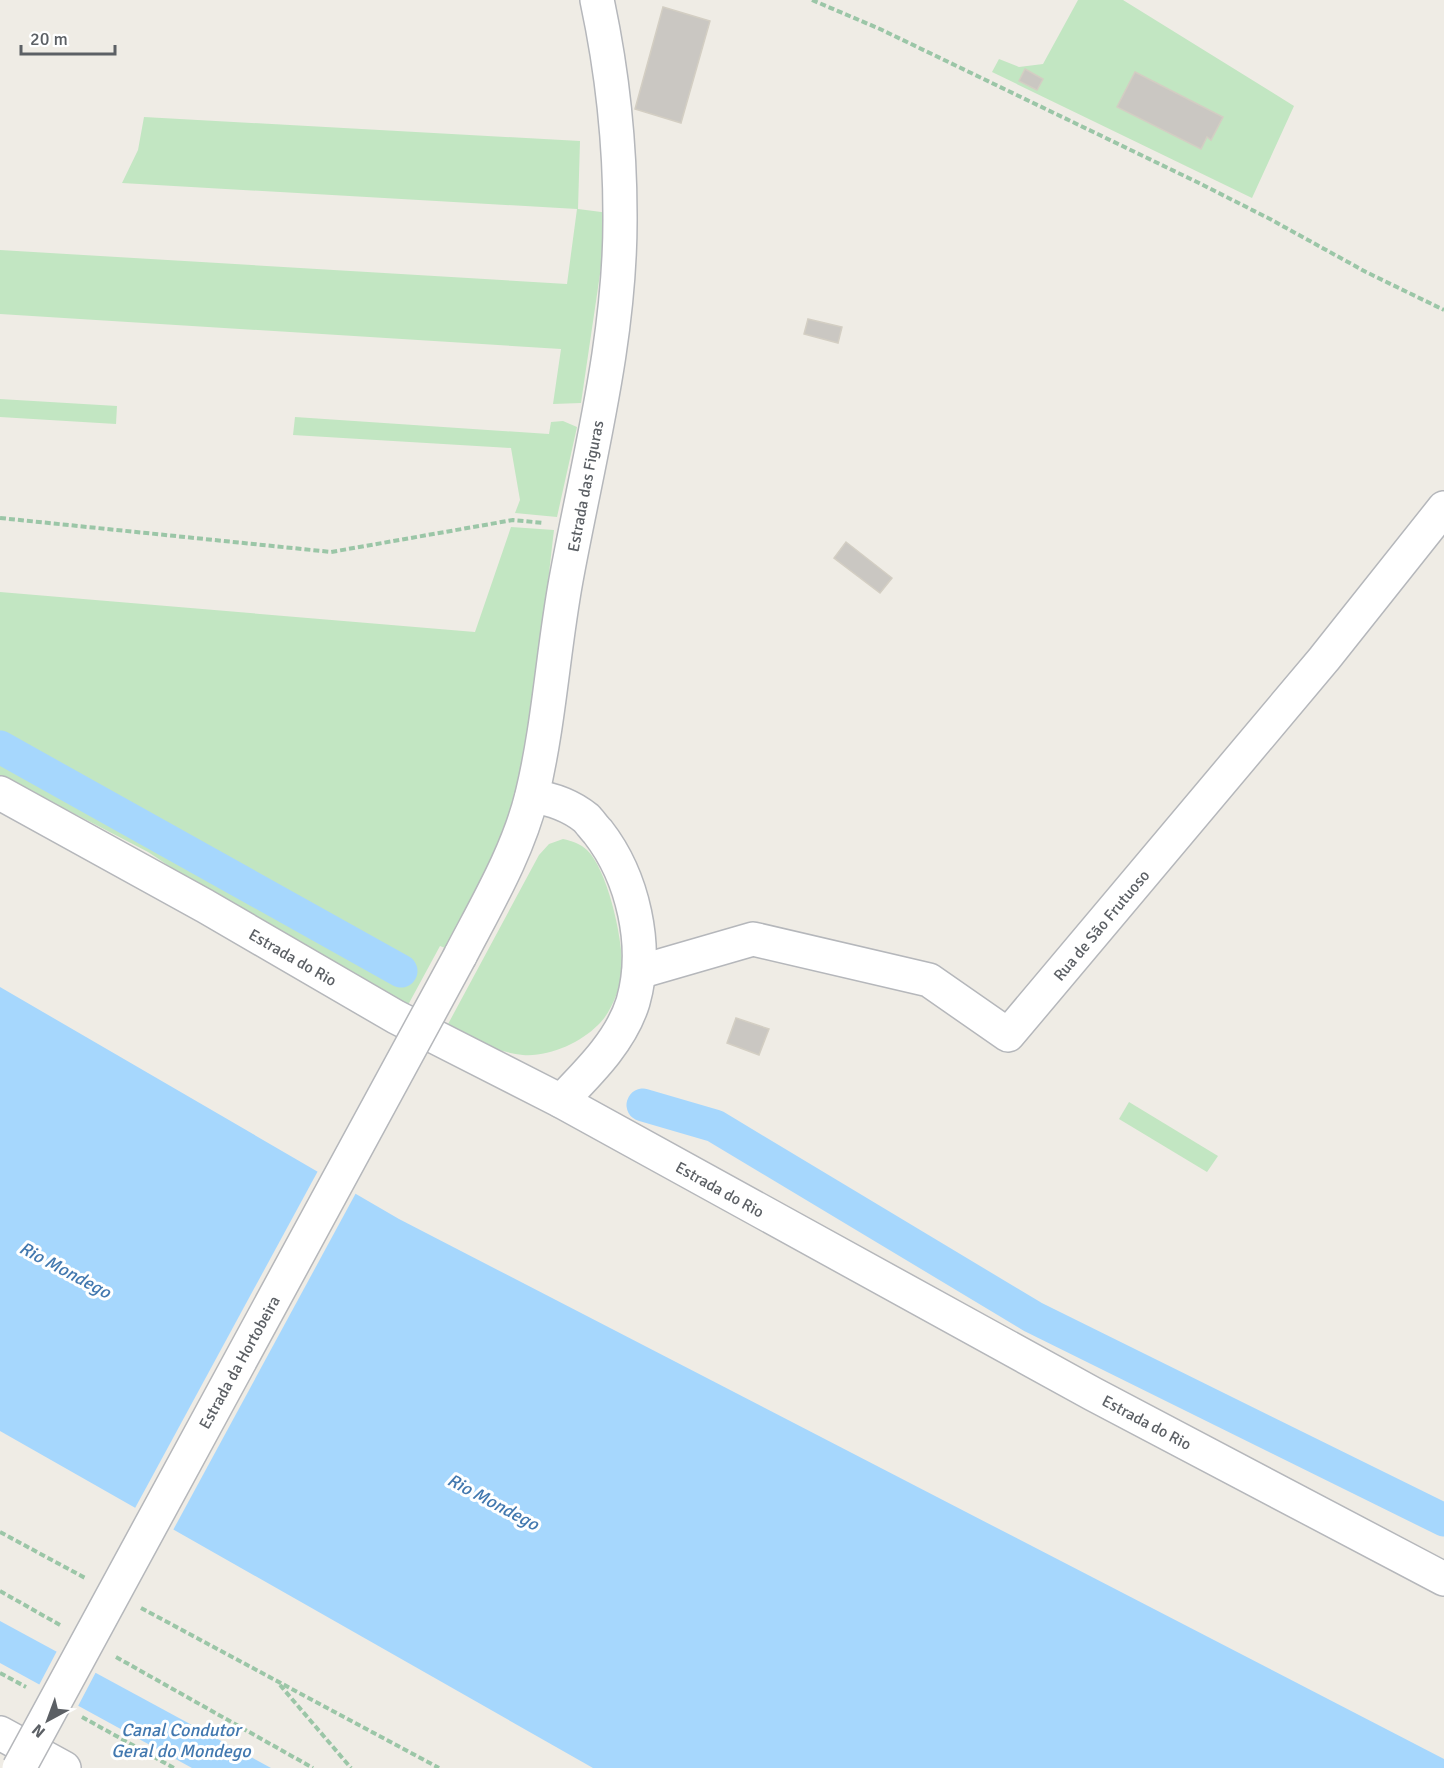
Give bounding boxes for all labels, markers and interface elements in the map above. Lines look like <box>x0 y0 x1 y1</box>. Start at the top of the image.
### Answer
scale bar <box>21 18 116 56</box>
text: 20 m <box>30 28 68 50</box>
street label: Estrada das Figuras <box>563 419 609 554</box>
street label: Rua de São Frutuoso <box>1049 866 1154 985</box>
street label: Estrada do Rio <box>245 925 340 991</box>
street label: Estrada do Rio <box>672 1157 767 1222</box>
water label: Rio Mondego <box>16 1237 116 1304</box>
street label: Estrada da Hortobeira <box>195 1292 285 1433</box>
street label: Estrada do Rio <box>1098 1391 1195 1455</box>
water label: Rio Mondego <box>444 1469 544 1536</box>
north arrow <box>18 1690 78 1750</box>
text: N <box>28 1719 50 1742</box>
water label: Canal Condutor Geral do Mondego <box>111 1719 252 1762</box>

